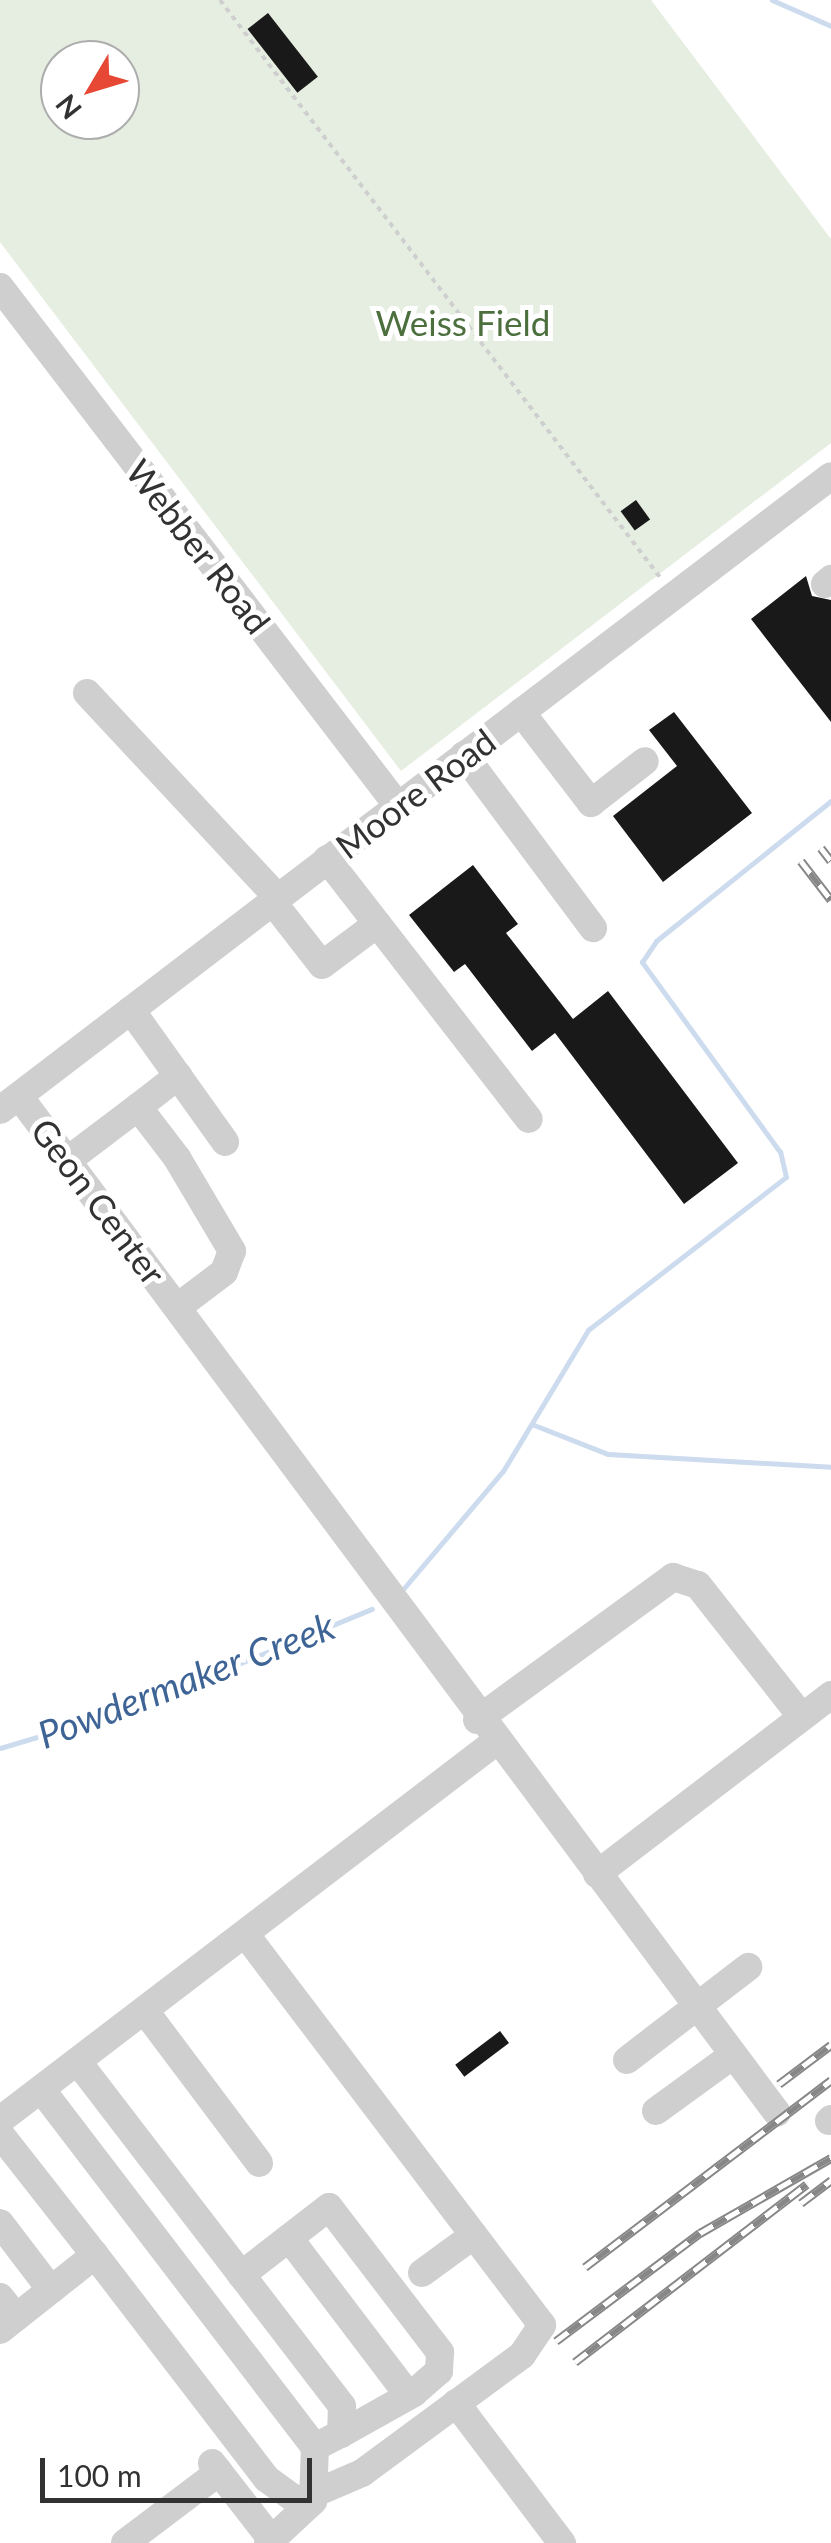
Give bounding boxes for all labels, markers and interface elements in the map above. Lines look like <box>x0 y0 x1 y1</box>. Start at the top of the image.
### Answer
north arrow <box>40 40 140 140</box>
text: N <box>48 88 88 126</box>
park label: Weiss Field <box>376 301 550 343</box>
street label: Webber Road <box>118 450 280 642</box>
street label: Moore Road <box>327 719 503 867</box>
street label: Geon Center <box>23 1110 175 1292</box>
water label: Powdermaker Creek <box>31 1602 341 1758</box>
scale bar <box>45 2438 318 2500</box>
text: 100 m <box>57 2457 142 2493</box>

